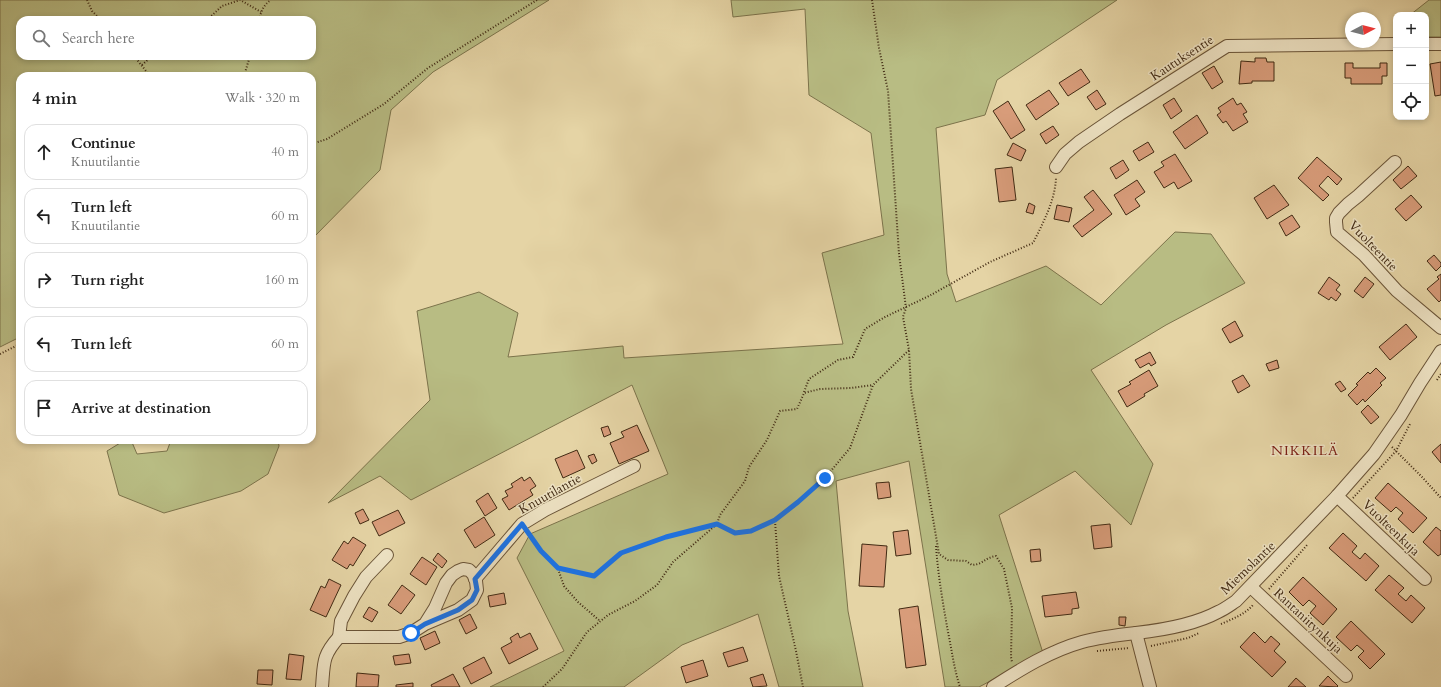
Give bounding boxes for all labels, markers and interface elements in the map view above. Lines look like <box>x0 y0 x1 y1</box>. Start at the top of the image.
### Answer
north arrow <box>1345 12 1381 48</box>
map controls <box>1393 12 1429 120</box>
button: + <box>1393 12 1429 48</box>
search box <box>16 16 316 60</box>
icon: search <box>30 27 52 49</box>
text: Search here <box>62 28 135 48</box>
street label: Kautuksentie <box>1147 31 1217 85</box>
button: − <box>1393 48 1429 84</box>
button: locate <box>1393 84 1429 120</box>
text: 4 min <box>32 87 77 110</box>
text: Walk · 320 m <box>225 89 300 107</box>
text: Continue <box>71 133 136 153</box>
icon: ahead <box>33 141 55 163</box>
text: 40 m <box>271 143 299 161</box>
text: Knuutilantie <box>71 153 140 171</box>
text: Turn left <box>71 197 132 217</box>
icon: left <box>33 205 55 227</box>
text: 60 m <box>271 207 299 225</box>
text: Knuutilantie <box>71 217 140 235</box>
street label: Vuolteentie <box>1344 217 1402 275</box>
icon: right <box>33 269 55 291</box>
text: Turn right <box>71 270 144 290</box>
text: 160 m <box>265 271 299 289</box>
icon: left <box>33 333 55 355</box>
text: Turn left <box>71 334 132 354</box>
text: 60 m <box>271 335 299 353</box>
icon: arrive <box>33 397 55 419</box>
text: Arrive at destination <box>71 398 211 418</box>
district label: NIKKILÄ <box>1271 441 1339 460</box>
street label: Knuutilantie <box>515 469 585 519</box>
route end <box>816 469 834 487</box>
street label: Vuolteenkuja <box>1358 496 1424 560</box>
street label: Miemolantie <box>1217 537 1279 599</box>
street label: Rantaniitynkuja <box>1270 584 1347 658</box>
route start <box>402 624 420 642</box>

